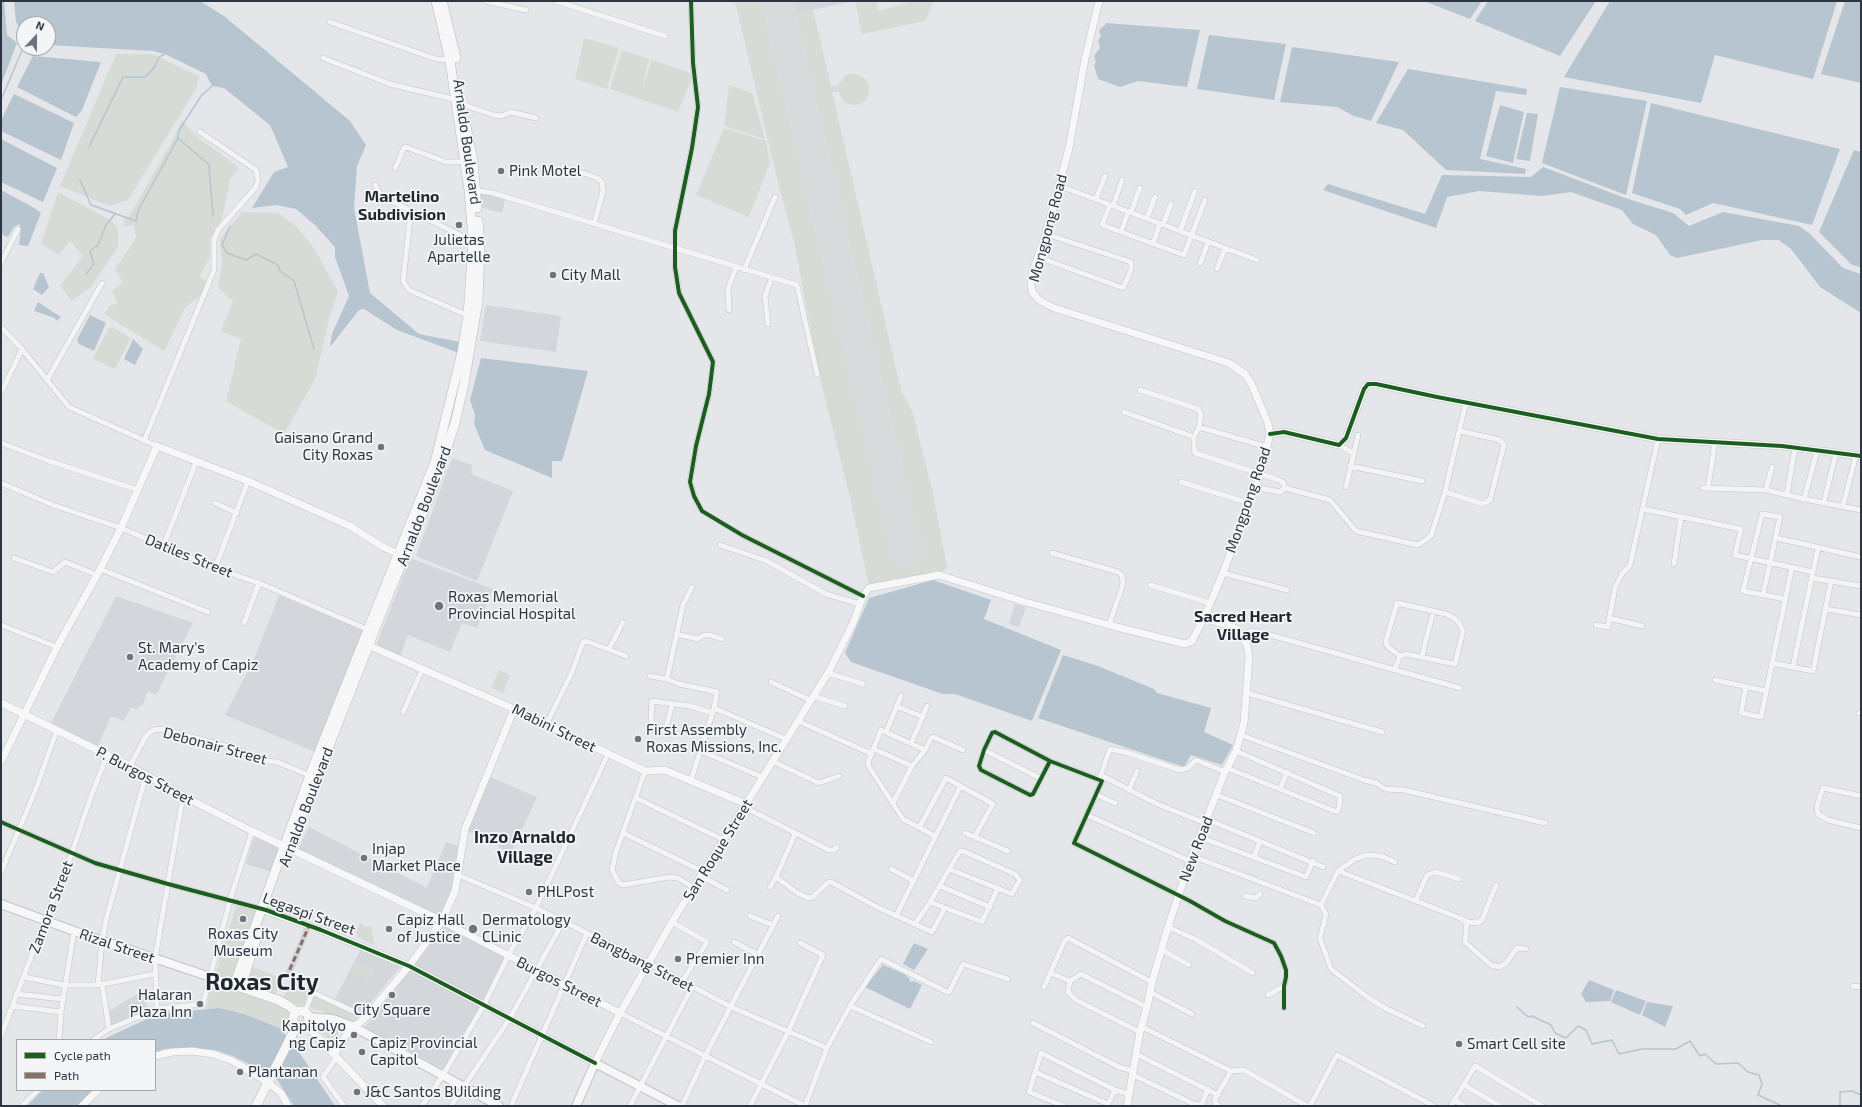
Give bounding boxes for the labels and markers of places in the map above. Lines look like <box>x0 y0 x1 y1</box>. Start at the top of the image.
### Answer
place label: Pink Motel <box>509 162 581 180</box>
marker: Pink Motel <box>496 166 506 176</box>
marker: Julietas Apartelle <box>454 220 464 230</box>
place label: Julietas Apartelle <box>427 231 491 266</box>
place label: City Mall <box>561 266 621 284</box>
marker: City Mall <box>548 270 558 280</box>
place label: Gaisano Grand City Roxas <box>274 429 373 464</box>
marker: Gaisano Grand City Roxas <box>376 442 386 452</box>
place label: Roxas Memorial Provincial Hospital <box>448 588 576 623</box>
marker: Roxas Memorial Provincial Hospital <box>433 600 445 612</box>
place label: St. Mary's Academy of Capiz <box>138 639 258 674</box>
marker: St. Mary's Academy of Capiz <box>125 652 135 662</box>
place label: First Assembly Roxas Missions, Inc. <box>646 721 782 756</box>
marker: First Assembly Roxas Missions, Inc. <box>633 734 643 744</box>
place label: Injap Market Place <box>372 840 461 875</box>
marker: Injap Market Place <box>359 853 369 863</box>
place label: PHLPost <box>537 883 594 901</box>
marker: PHLPost <box>524 887 534 897</box>
place label: Capiz Hall of Justice <box>397 911 464 946</box>
place label: Dermatology CLinic <box>482 911 571 946</box>
marker: Roxas City Museum <box>238 914 248 924</box>
marker: Dermatology CLinic <box>467 923 479 935</box>
marker: Capiz Hall of Justice <box>384 924 394 934</box>
place label: Roxas City Museum <box>208 925 278 960</box>
place label: Premier Inn <box>686 950 764 968</box>
marker: Premier Inn <box>673 954 683 964</box>
place label: Halaran Plaza Inn <box>130 986 192 1021</box>
marker: City Square <box>387 990 397 1000</box>
marker: Halaran Plaza Inn <box>195 999 205 1009</box>
place label: City Square <box>354 1001 430 1019</box>
place label: Kapitolyo ng Capiz <box>282 1017 346 1052</box>
marker: Kapitolyo ng Capiz <box>349 1030 359 1040</box>
place label: Capiz Provincial Capitol <box>370 1034 477 1069</box>
place label: Smart Cell site <box>1467 1035 1566 1053</box>
marker: Smart Cell site <box>1454 1039 1464 1049</box>
marker: Capiz Provincial Capitol <box>357 1047 367 1057</box>
place label: Plantanan <box>248 1063 318 1081</box>
marker: Plantanan <box>235 1067 245 1077</box>
place label: J&C Santos BUilding <box>365 1083 501 1101</box>
marker: J&C Santos BUilding <box>352 1087 362 1097</box>

